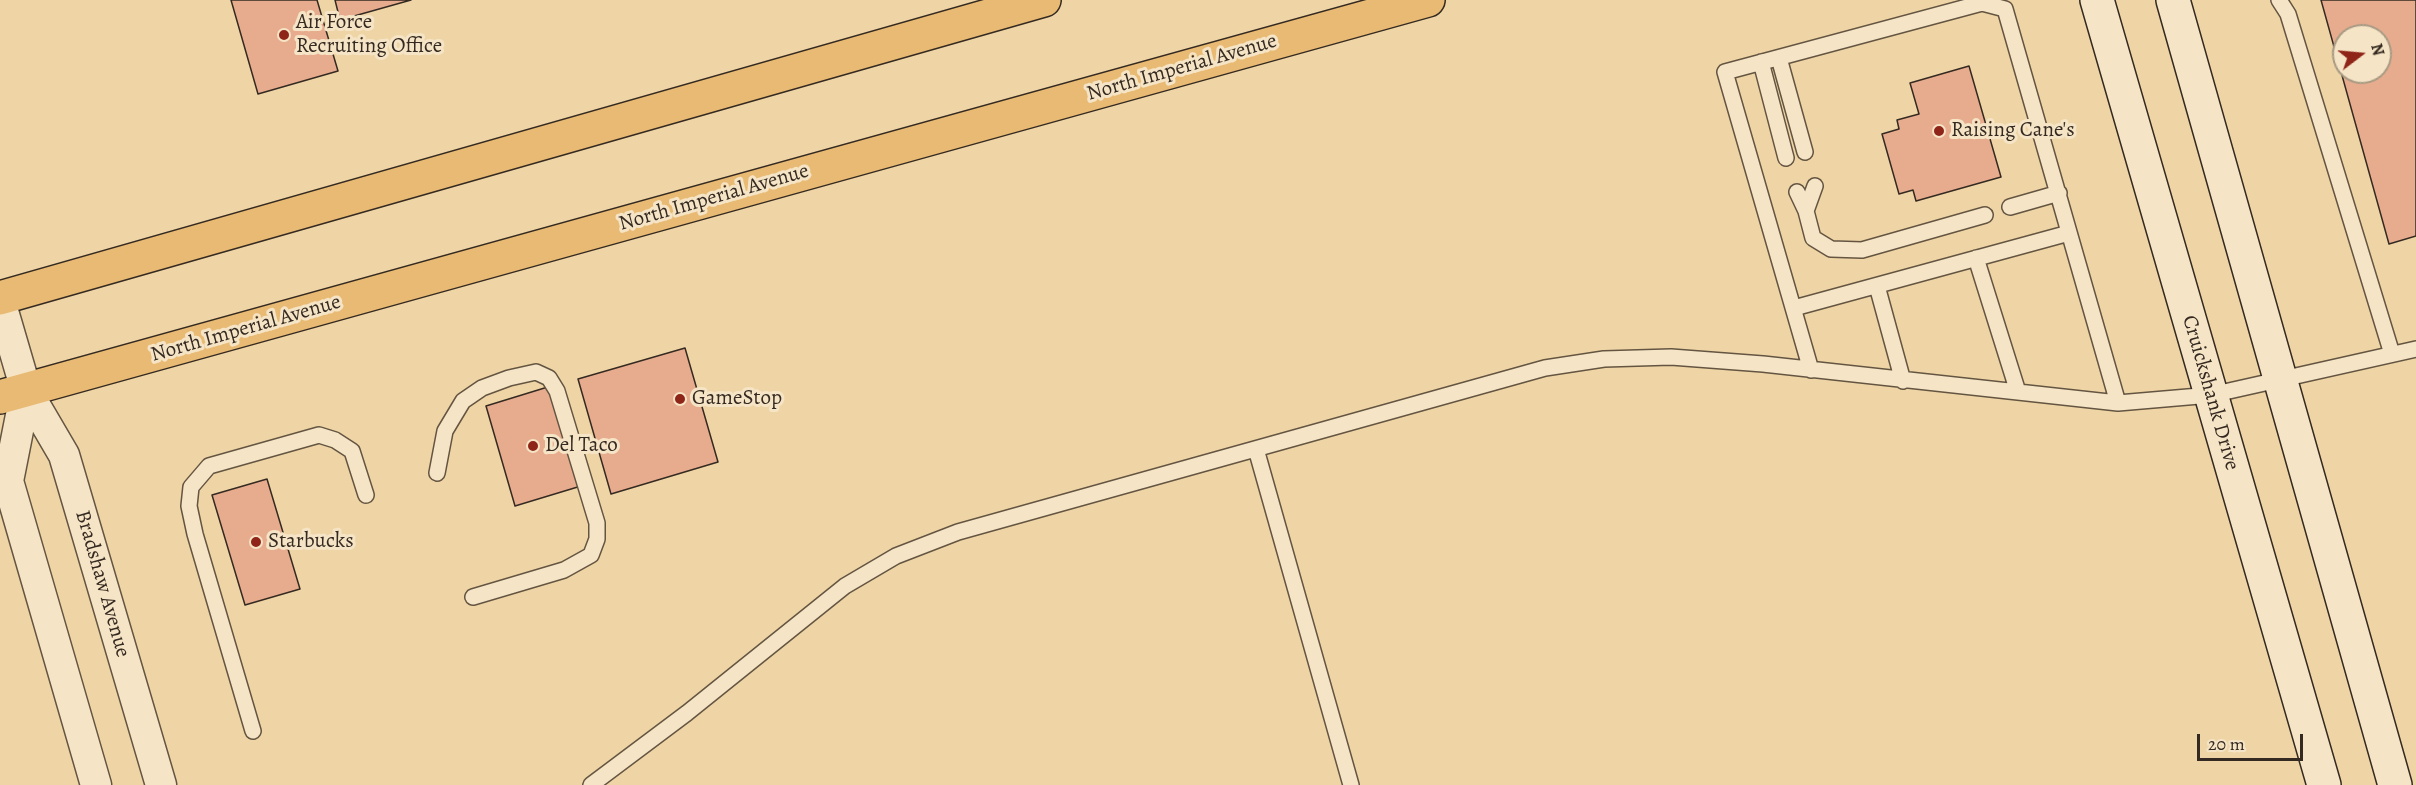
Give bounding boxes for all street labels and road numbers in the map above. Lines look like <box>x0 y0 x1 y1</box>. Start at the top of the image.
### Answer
street label: North Imperial Avenue <box>1084 29 1280 107</box>
street label: North Imperial Avenue <box>616 159 812 237</box>
street label: North Imperial Avenue <box>148 290 344 368</box>
street label: Cruickshank Drive <box>2176 313 2244 473</box>
street label: Bradshaw Avenue <box>69 508 135 660</box>

